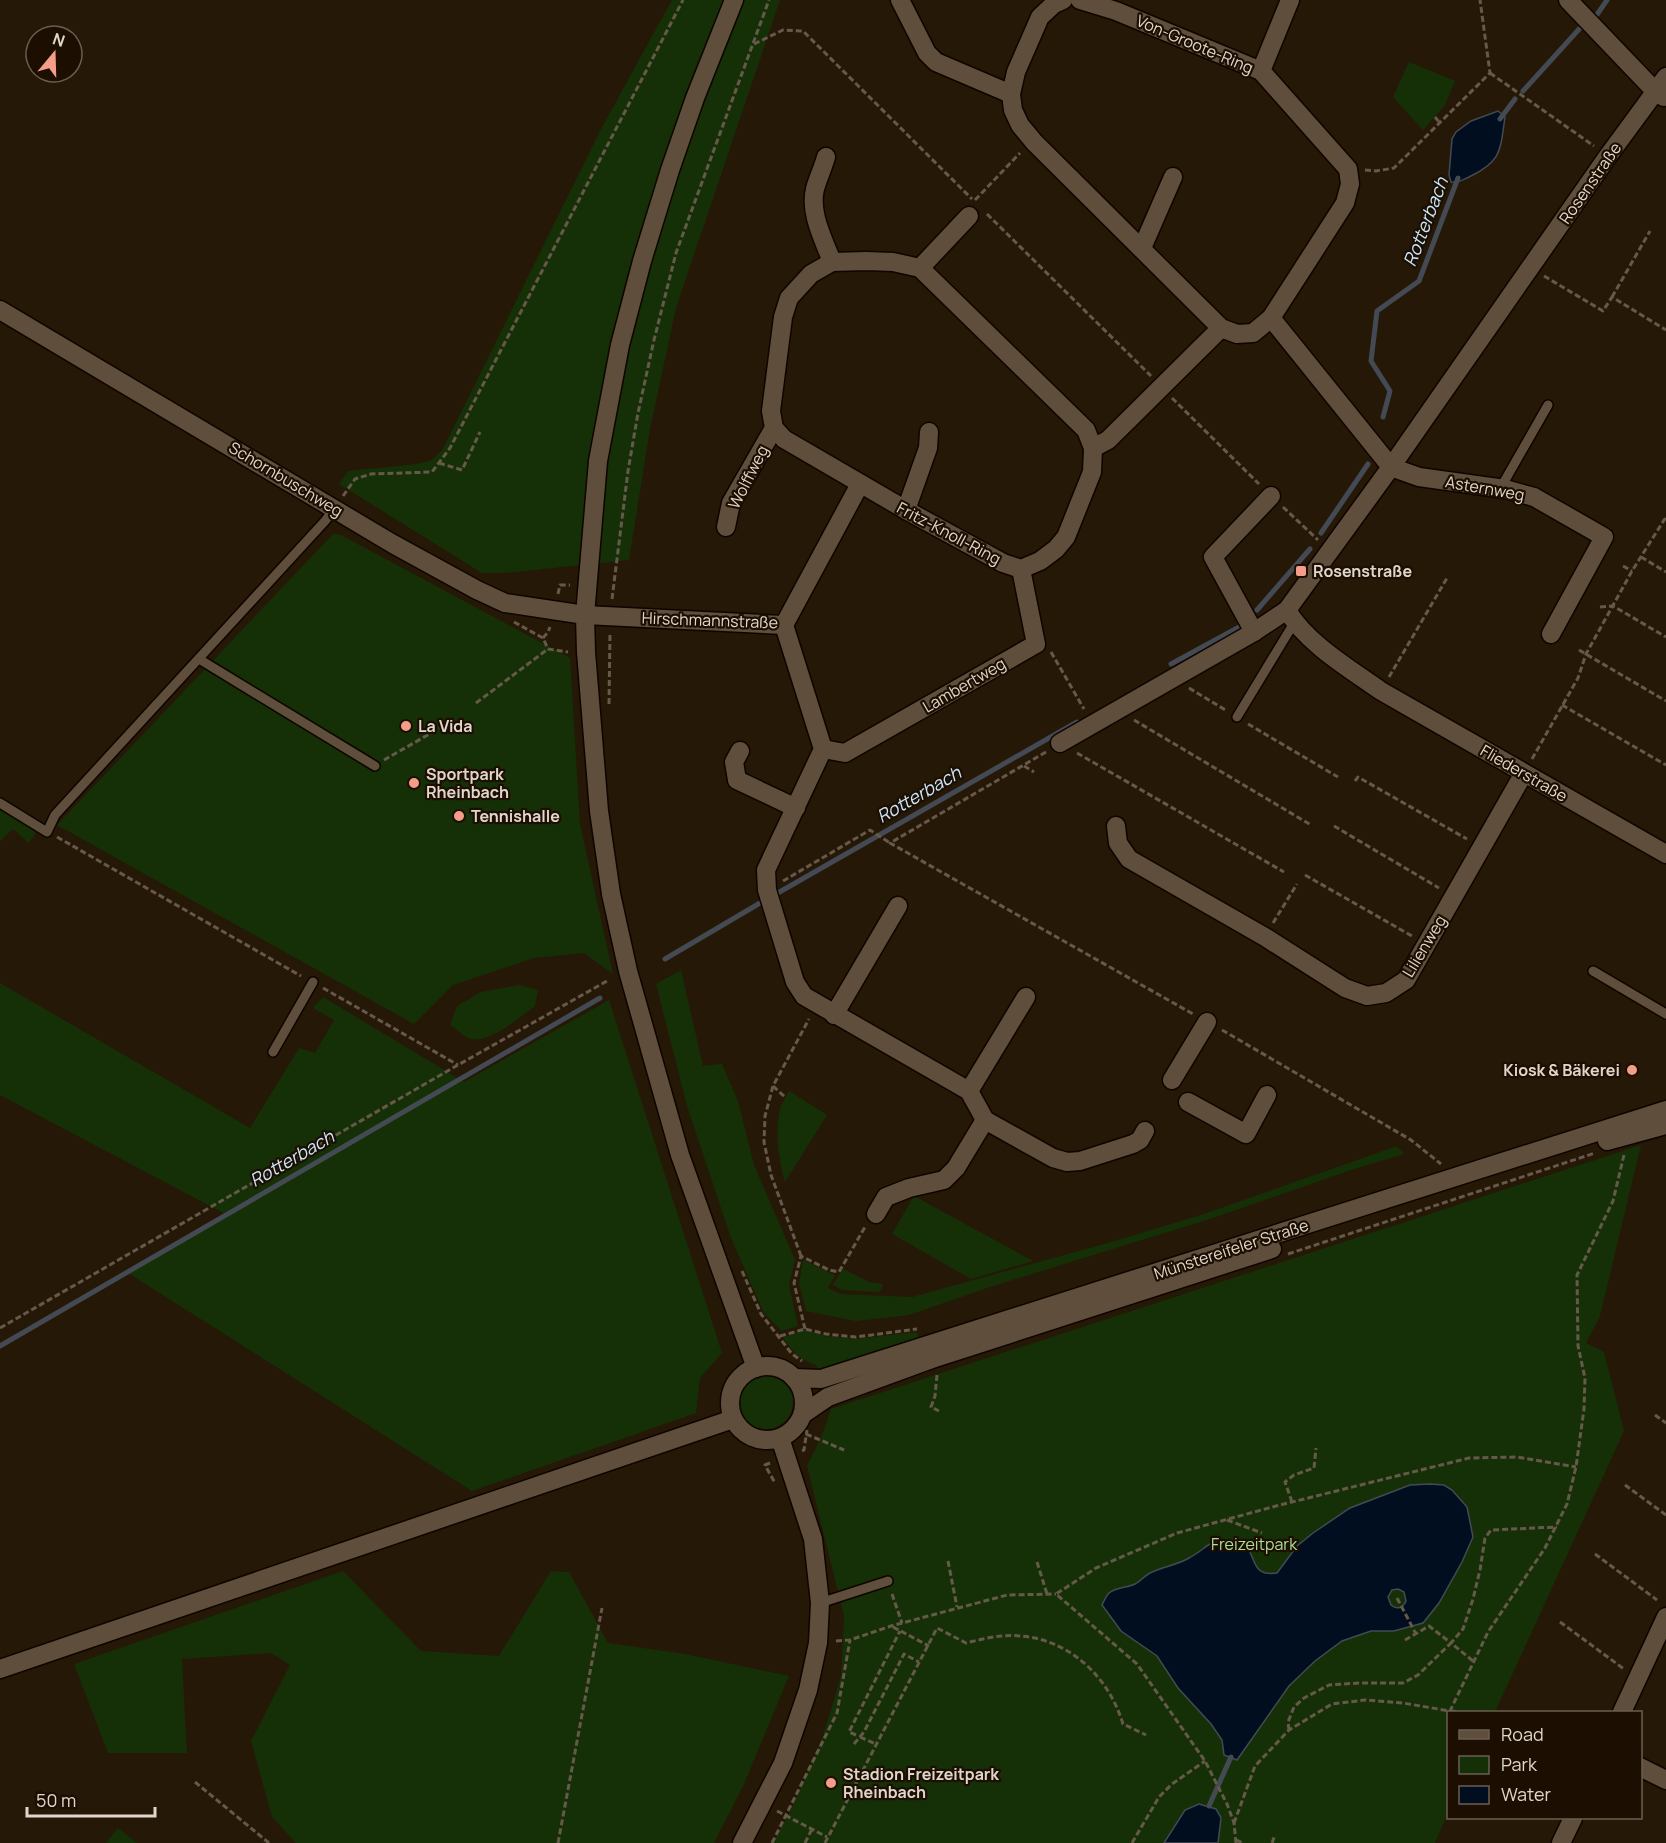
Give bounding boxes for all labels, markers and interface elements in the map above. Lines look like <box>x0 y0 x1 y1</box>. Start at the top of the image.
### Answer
street label: Von-Groote-Ring <box>1133 9 1257 79</box>
north arrow <box>24 24 84 84</box>
text: N <box>50 28 68 52</box>
street label: Rosenstraße <box>1554 138 1626 228</box>
water label: Rotterbach <box>1397 172 1454 270</box>
street label: Schornbuschweg <box>225 436 347 522</box>
street label: Wolffweg <box>723 441 773 513</box>
street label: Asternweg <box>1444 470 1526 506</box>
street label: Fritz-Knoll-Ring <box>893 496 1005 570</box>
place label: Rosenstraße <box>1313 560 1412 582</box>
marker: Rosenstraße <box>1294 564 1308 578</box>
street label: Hirschmannstraße <box>641 607 779 633</box>
street label: Lambertweg <box>918 652 1010 718</box>
place label: La Vida <box>418 715 472 737</box>
marker: La Vida <box>399 719 413 733</box>
street label: Fliederstraße <box>1476 739 1572 807</box>
water label: Rotterbach <box>872 760 966 828</box>
place label: Sportpark Rheinbach <box>426 763 509 803</box>
marker: Sportpark Rheinbach <box>407 776 421 790</box>
place label: Tennishalle <box>471 805 560 827</box>
marker: Tennishalle <box>452 809 466 823</box>
street label: Lilienweg <box>1397 911 1451 981</box>
place label: Kiosk & Bäkerei <box>1503 1059 1620 1081</box>
marker: Kiosk & Bäkerei <box>1625 1063 1639 1077</box>
water label: Rotterbach <box>245 1124 339 1192</box>
street label: Münstereifeler Straße <box>1151 1214 1311 1284</box>
park label: Freizeitpark <box>1211 1533 1298 1555</box>
legend <box>1447 1711 1642 1819</box>
text: Road <box>1501 1722 1544 1746</box>
text: Park <box>1501 1752 1538 1776</box>
place label: Stadion Freizeitpark Rheinbach <box>843 1763 999 1803</box>
marker: Stadion Freizeitpark Rheinbach <box>824 1776 838 1790</box>
scale bar <box>27 1780 154 1818</box>
text: Water <box>1501 1782 1551 1806</box>
text: 50 m <box>36 1788 76 1812</box>

